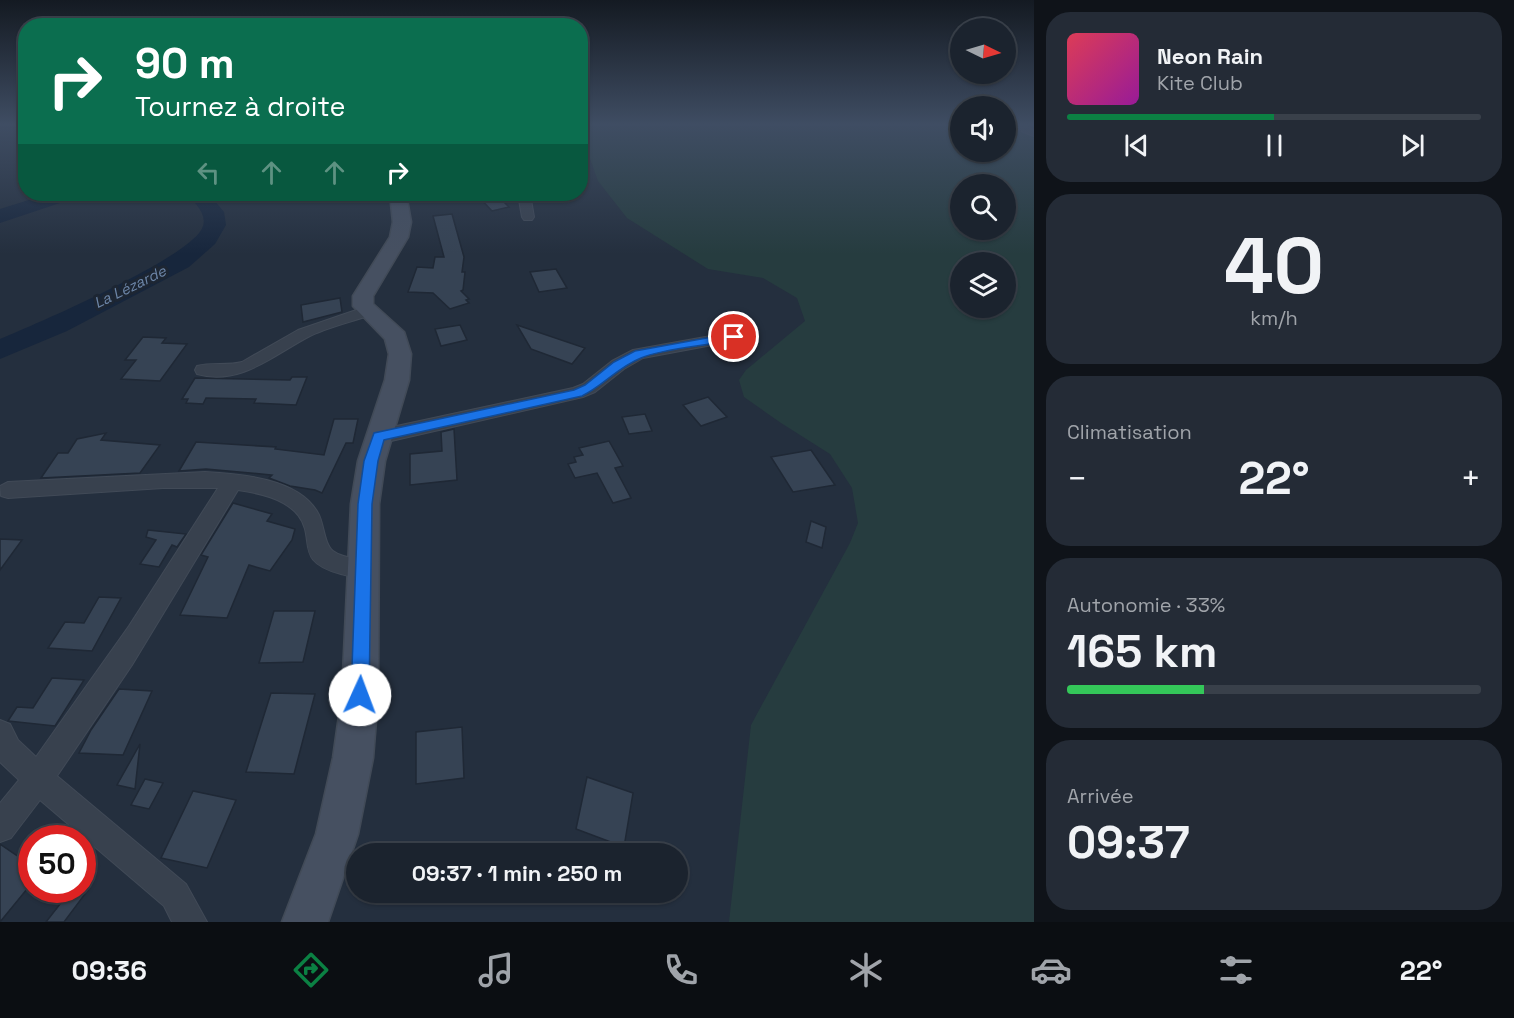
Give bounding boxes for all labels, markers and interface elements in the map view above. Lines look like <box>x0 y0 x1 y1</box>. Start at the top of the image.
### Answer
north arrow <box>950 18 1016 84</box>
map controls <box>950 18 1016 318</box>
text: 90 m <box>135 37 235 90</box>
icon: right <box>36 42 114 120</box>
text: Neon Rain <box>1157 42 1263 70</box>
text: Kite Club <box>1157 70 1243 96</box>
text: Tournez à droite <box>135 89 345 124</box>
button: sound <box>950 96 1016 162</box>
icon: previous <box>1120 129 1153 162</box>
icon: pause <box>1258 129 1291 162</box>
icon: next <box>1396 129 1429 162</box>
icon: left <box>192 156 225 189</box>
icon: ahead <box>255 156 288 189</box>
icon: ahead <box>318 156 351 189</box>
icon: right <box>381 156 414 189</box>
button: search <box>950 174 1016 240</box>
text: 40 <box>1224 216 1324 316</box>
button: layers <box>950 252 1016 318</box>
water label: La Lézarde <box>91 260 170 312</box>
text: km/h <box>1250 305 1298 331</box>
pin <box>708 311 759 362</box>
icon: arrive <box>717 320 750 353</box>
text: Climatisation <box>1067 419 1192 445</box>
text: 22° <box>1238 450 1310 507</box>
text: − <box>1067 458 1087 500</box>
text: + <box>1461 458 1481 500</box>
text: Autonomie · 33% <box>1067 592 1225 618</box>
text: 165 km <box>1067 623 1217 680</box>
position arrow <box>328 663 392 727</box>
text: Arrivée <box>1067 783 1134 809</box>
text: 09:37 <box>1067 814 1190 871</box>
speed limit sign: 50 <box>18 825 96 903</box>
text: 09:37 · 1 min · 250 m <box>412 859 622 887</box>
icon: directions <box>290 949 332 991</box>
icon: music <box>475 949 517 991</box>
icon: phone <box>660 949 702 991</box>
icon: climate <box>845 949 887 991</box>
icon: car <box>1030 949 1072 991</box>
icon: filters <box>1215 949 1257 991</box>
text: 09:36 <box>71 953 147 988</box>
text: 22° <box>1400 953 1442 988</box>

